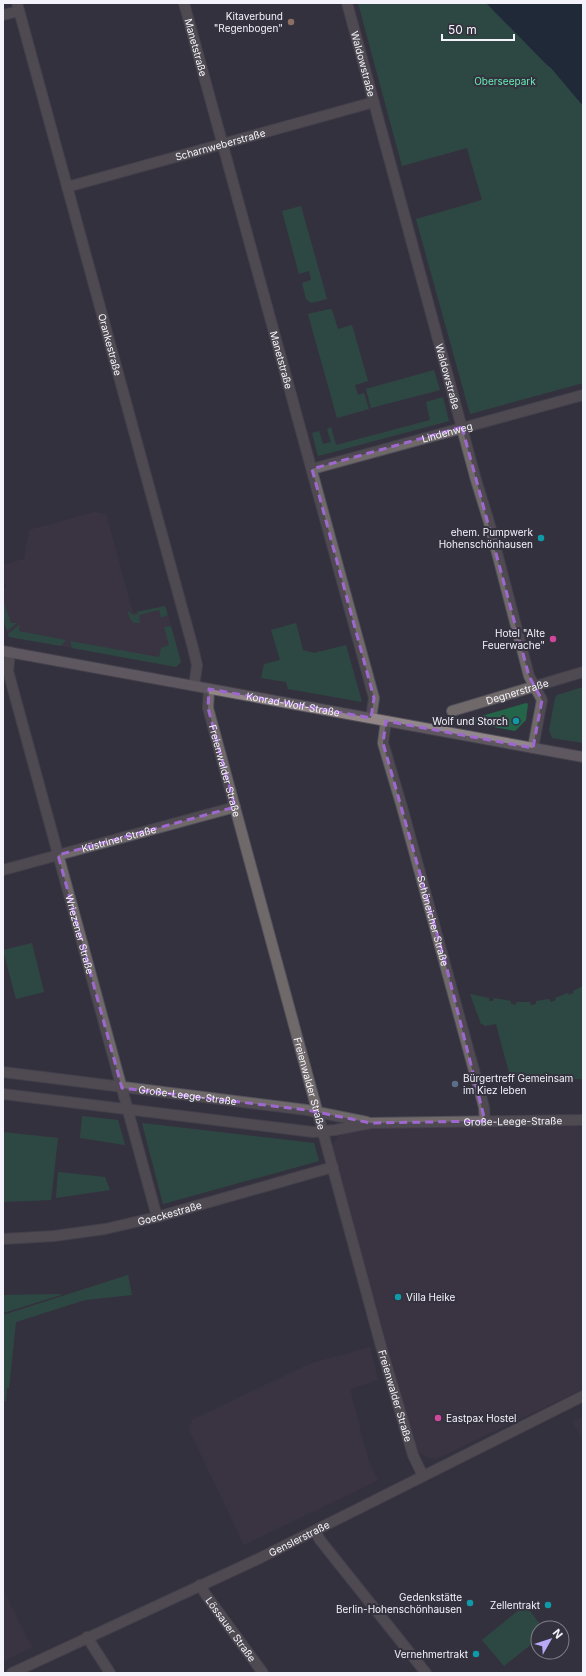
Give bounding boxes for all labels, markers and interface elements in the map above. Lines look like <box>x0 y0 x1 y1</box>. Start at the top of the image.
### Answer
place label: Kitaverbund "Regenbogen" <box>214 10 283 34</box>
scale bar <box>442 16 514 42</box>
street label: Manetstraße <box>182 17 210 78</box>
marker: Kitaverbund "Regenbogen" <box>286 17 296 27</box>
text: 50 m <box>448 22 477 37</box>
street label: Waldowstraße <box>349 30 378 98</box>
park label: Oberseepark <box>474 75 536 87</box>
street label: Scharnweberstraße <box>174 126 267 163</box>
street label: Orankestraße <box>96 312 124 377</box>
street label: Manetstraße <box>268 330 295 390</box>
street label: Waldowstraße <box>433 342 463 411</box>
street label: Lindenweg <box>420 419 474 445</box>
place label: ehem. Pumpwerk Hohenschönhausen <box>439 526 534 550</box>
marker: ehem. Pumpwerk Hohenschönhausen <box>536 533 546 543</box>
place label: Hotel "Alte Feuerwache" <box>482 627 545 651</box>
marker: Hotel "Alte Feuerwache" <box>548 634 558 644</box>
street label: Degnerstraße <box>484 677 550 707</box>
street label: Konrad-Wolf-Straße <box>245 690 341 718</box>
place label: Wolf und Storch <box>432 715 508 727</box>
marker: Wolf und Storch <box>511 716 521 726</box>
street label: Freienwalder Straße <box>207 723 243 818</box>
street label: Küstriner Straße <box>80 823 158 854</box>
street label: Schöneicher Straße <box>415 874 451 968</box>
street label: Wriezener Straße <box>63 893 97 976</box>
street label: Freienwalder Straße <box>292 1036 328 1131</box>
place label: Bürgertreff Gemeinsam im Kiez leben <box>463 1072 573 1096</box>
marker: Bürgertreff Gemeinsam im Kiez leben <box>450 1079 460 1089</box>
street label: Große-Leege-Straße <box>138 1083 237 1107</box>
street label: Große-Leege-Straße <box>463 1114 563 1128</box>
street label: Goeckestraße <box>136 1199 203 1227</box>
place label: Villa Heike <box>406 1291 456 1303</box>
marker: Villa Heike <box>393 1292 403 1302</box>
street label: Freienwalder Straße <box>376 1349 415 1443</box>
place label: Eastpax Hostel <box>446 1412 516 1424</box>
marker: Eastpax Hostel <box>433 1413 443 1423</box>
street label: Genslerstraße <box>267 1518 332 1559</box>
place label: Gedenkstätte Berlin-Hohenschönhausen <box>336 1591 462 1615</box>
street label: Lössauer Straße <box>203 1594 259 1664</box>
marker: Gedenkstätte Berlin-Hohenschönhausen <box>465 1598 475 1608</box>
place label: Zellentrakt <box>490 1599 541 1611</box>
marker: Zellentrakt <box>543 1600 553 1610</box>
north arrow <box>530 1620 570 1660</box>
text: N <box>550 1626 566 1641</box>
place label: Vernehmertrakt <box>394 1648 469 1660</box>
marker: Vernehmertrakt <box>471 1649 481 1659</box>

